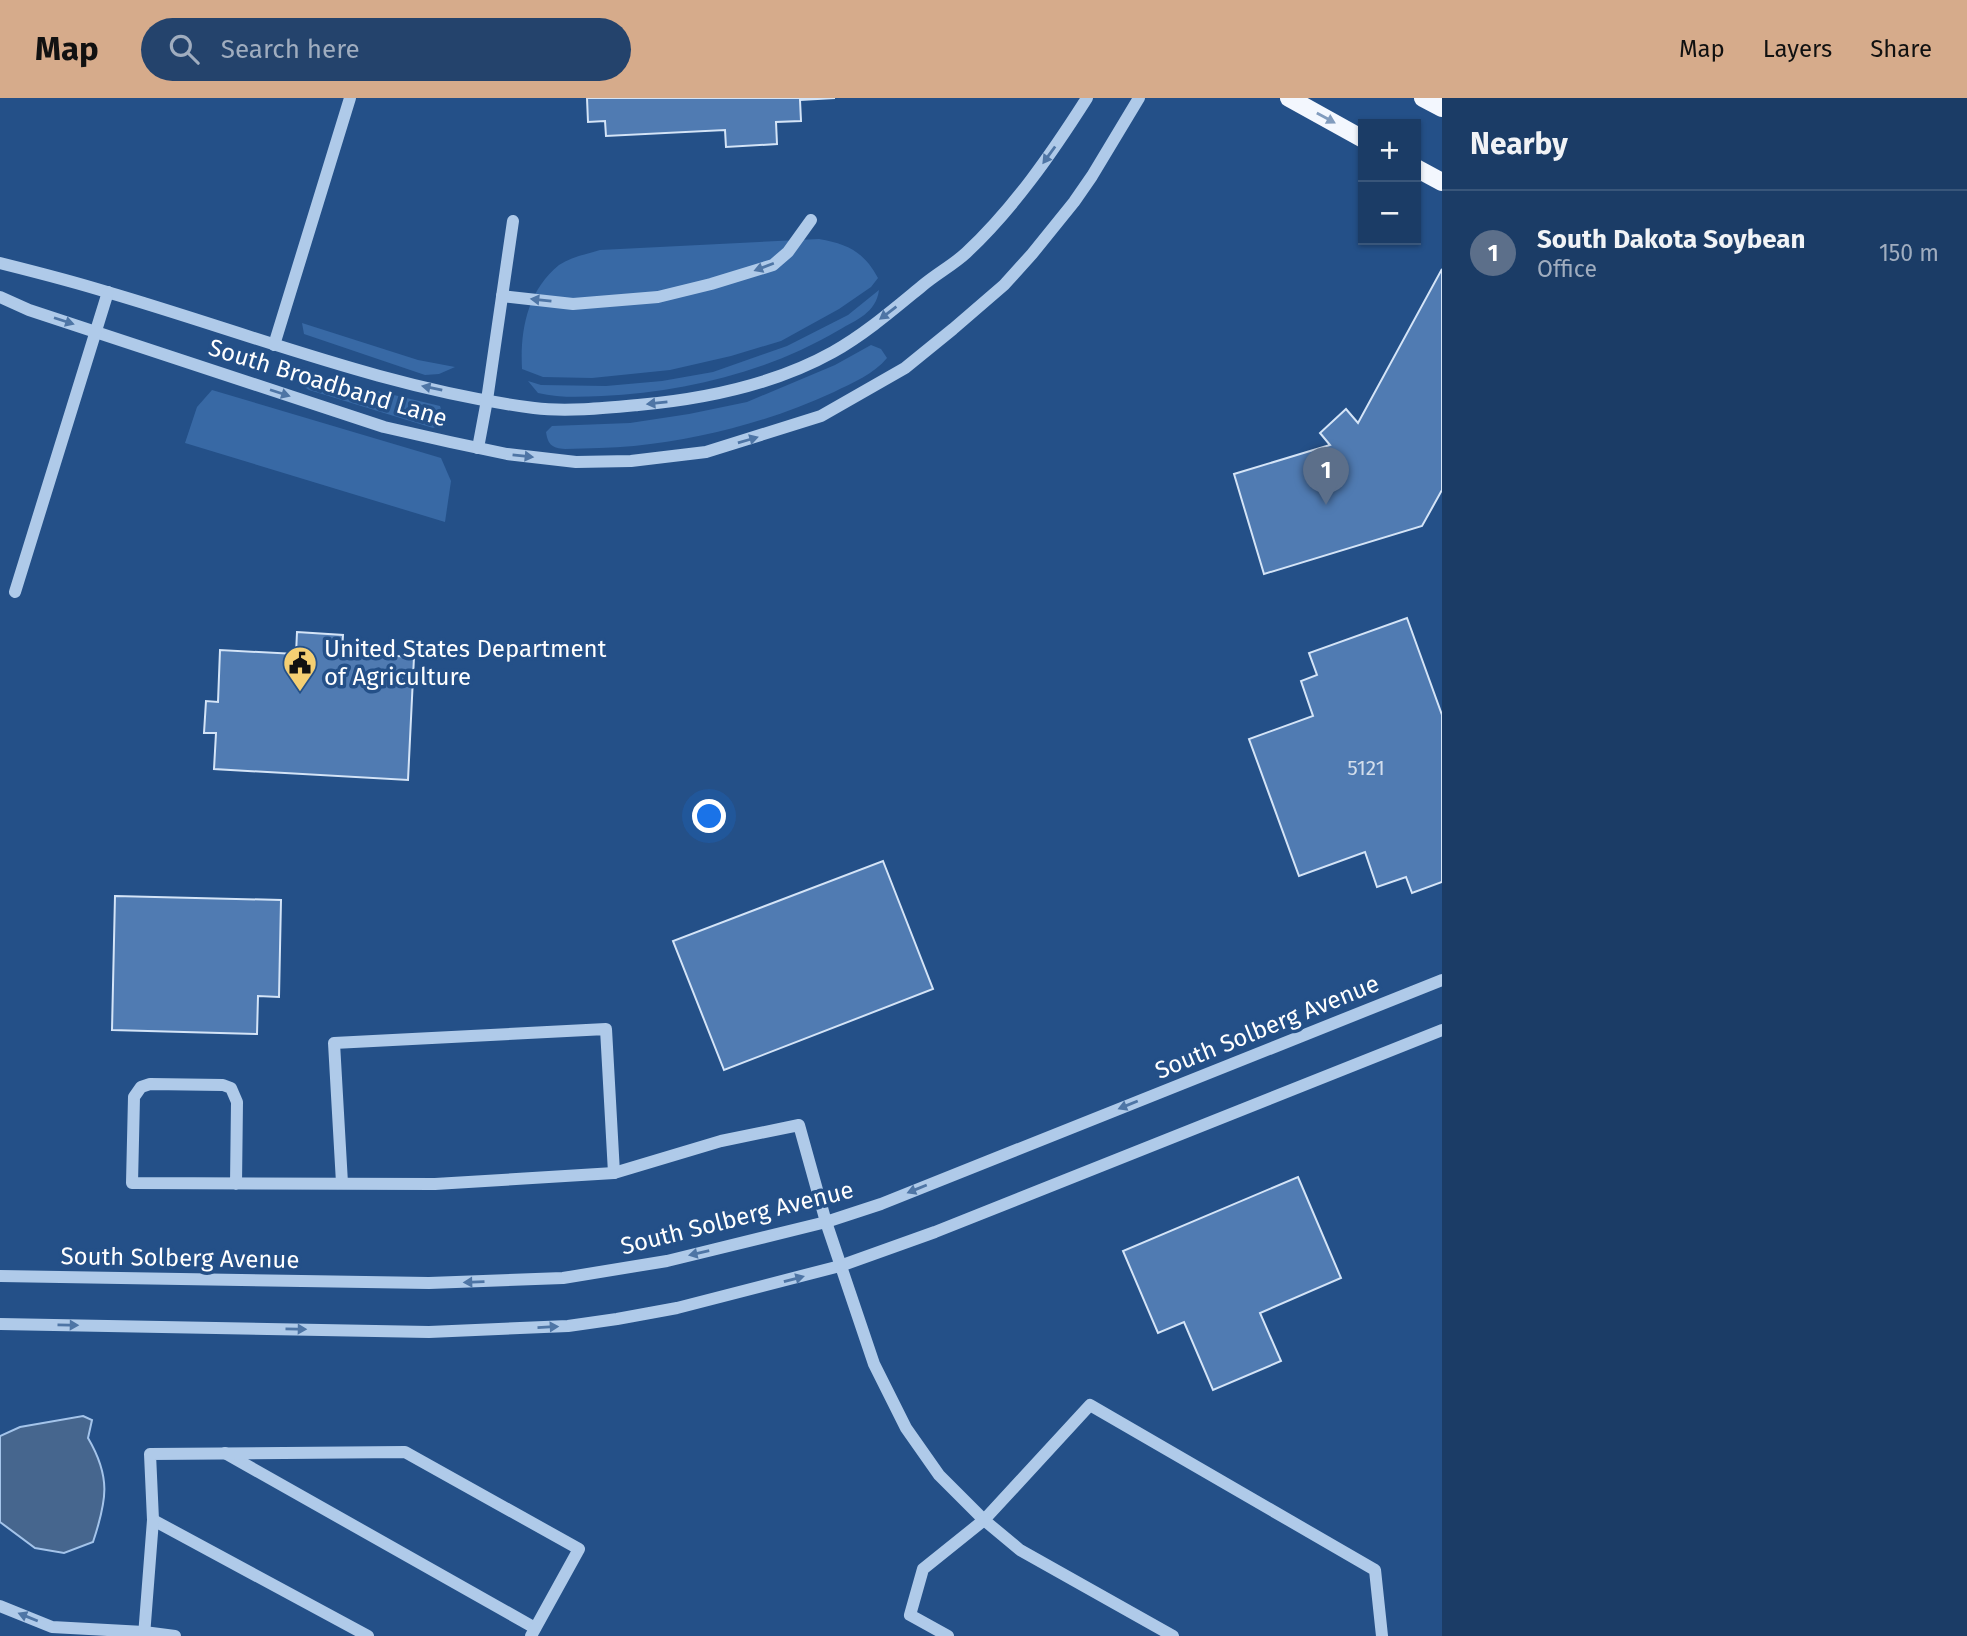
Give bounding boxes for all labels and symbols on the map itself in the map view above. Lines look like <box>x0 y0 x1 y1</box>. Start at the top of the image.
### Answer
one-way arrow <box>1316 113 1336 124</box>
one-way arrow <box>1043 146 1057 164</box>
one-way arrow <box>753 262 774 273</box>
one-way arrow <box>530 295 552 306</box>
one-way arrow <box>880 306 898 321</box>
one-way arrow <box>54 316 75 327</box>
street label: South Broadband Lane <box>205 333 451 433</box>
one-way arrow <box>421 382 443 393</box>
one-way arrow <box>269 388 290 399</box>
one-way arrow <box>646 397 668 408</box>
one-way arrow <box>738 434 759 444</box>
pin: 1 <box>1303 447 1349 505</box>
one-way arrow <box>513 450 535 461</box>
place label: United States Department of Agriculture <box>324 635 607 691</box>
public building icon: United States Department of Agriculture <box>281 644 319 693</box>
house number: 5121 <box>1347 755 1385 781</box>
your location <box>692 799 726 833</box>
street label: South Solberg Avenue <box>1151 969 1383 1085</box>
one-way arrow <box>1118 1100 1139 1111</box>
street label: South Solberg Avenue <box>618 1176 856 1260</box>
one-way arrow <box>907 1183 927 1195</box>
street label: South Solberg Avenue <box>60 1242 300 1274</box>
one-way arrow <box>688 1248 710 1259</box>
one-way arrow <box>784 1273 805 1283</box>
one-way arrow <box>463 1276 485 1288</box>
one-way arrow <box>57 1319 79 1331</box>
one-way arrow <box>537 1321 559 1332</box>
one-way arrow <box>285 1323 307 1335</box>
one-way arrow <box>18 1612 39 1623</box>

